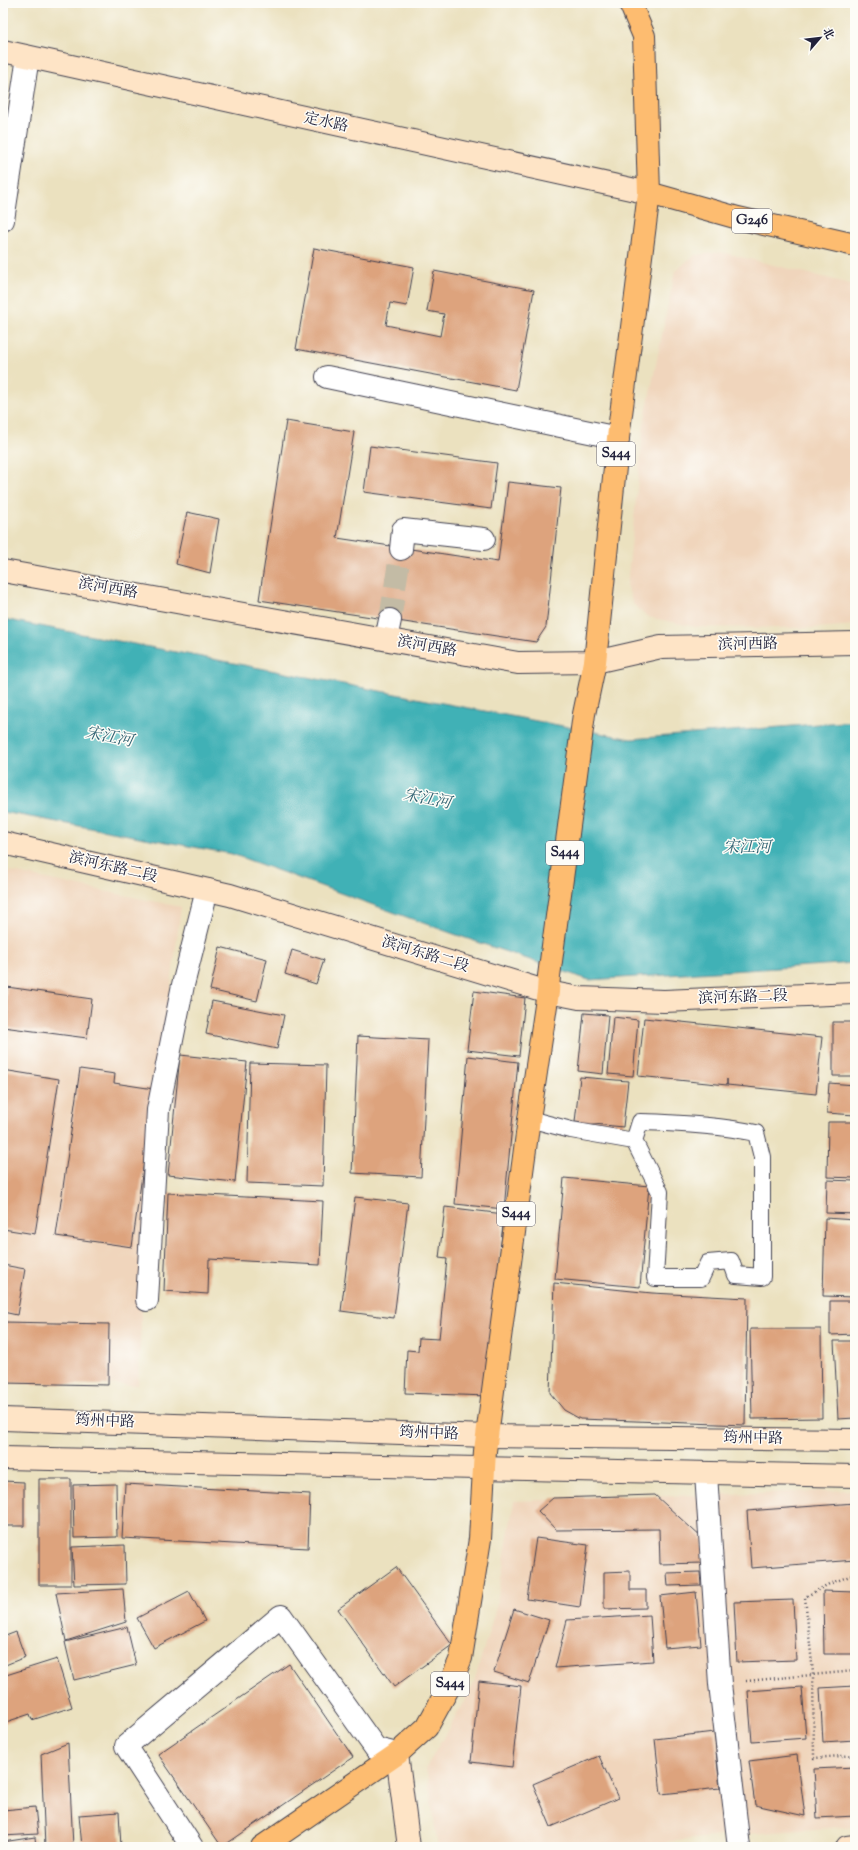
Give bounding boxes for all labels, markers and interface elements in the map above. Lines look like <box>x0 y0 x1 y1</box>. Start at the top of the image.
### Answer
north arrow <box>800 18 840 58</box>
text: 北 <box>818 25 838 42</box>
street label: 定水路 <box>302 108 350 138</box>
road number: G246 <box>732 209 772 233</box>
road number: S444 <box>597 442 635 466</box>
street label: 滨河西路 <box>77 573 139 605</box>
street label: 滨河西路 <box>396 631 458 663</box>
street label: 滨河西路 <box>718 634 778 656</box>
water label: 宋江河 <box>83 722 138 754</box>
water label: 宋江河 <box>401 784 456 816</box>
water label: 宋江河 <box>723 837 774 860</box>
road number: S444 <box>546 841 584 865</box>
street label: 滨河东路二段 <box>67 848 159 888</box>
street label: 滨河东路二段 <box>379 932 471 978</box>
street label: 滨河东路二段 <box>698 986 788 1010</box>
road number: S444 <box>497 1202 535 1226</box>
street label: 筠州中路 <box>75 1410 135 1434</box>
street label: 筠州中路 <box>399 1422 459 1446</box>
street label: 筠州中路 <box>723 1428 783 1450</box>
road number: S444 <box>431 1672 469 1696</box>

